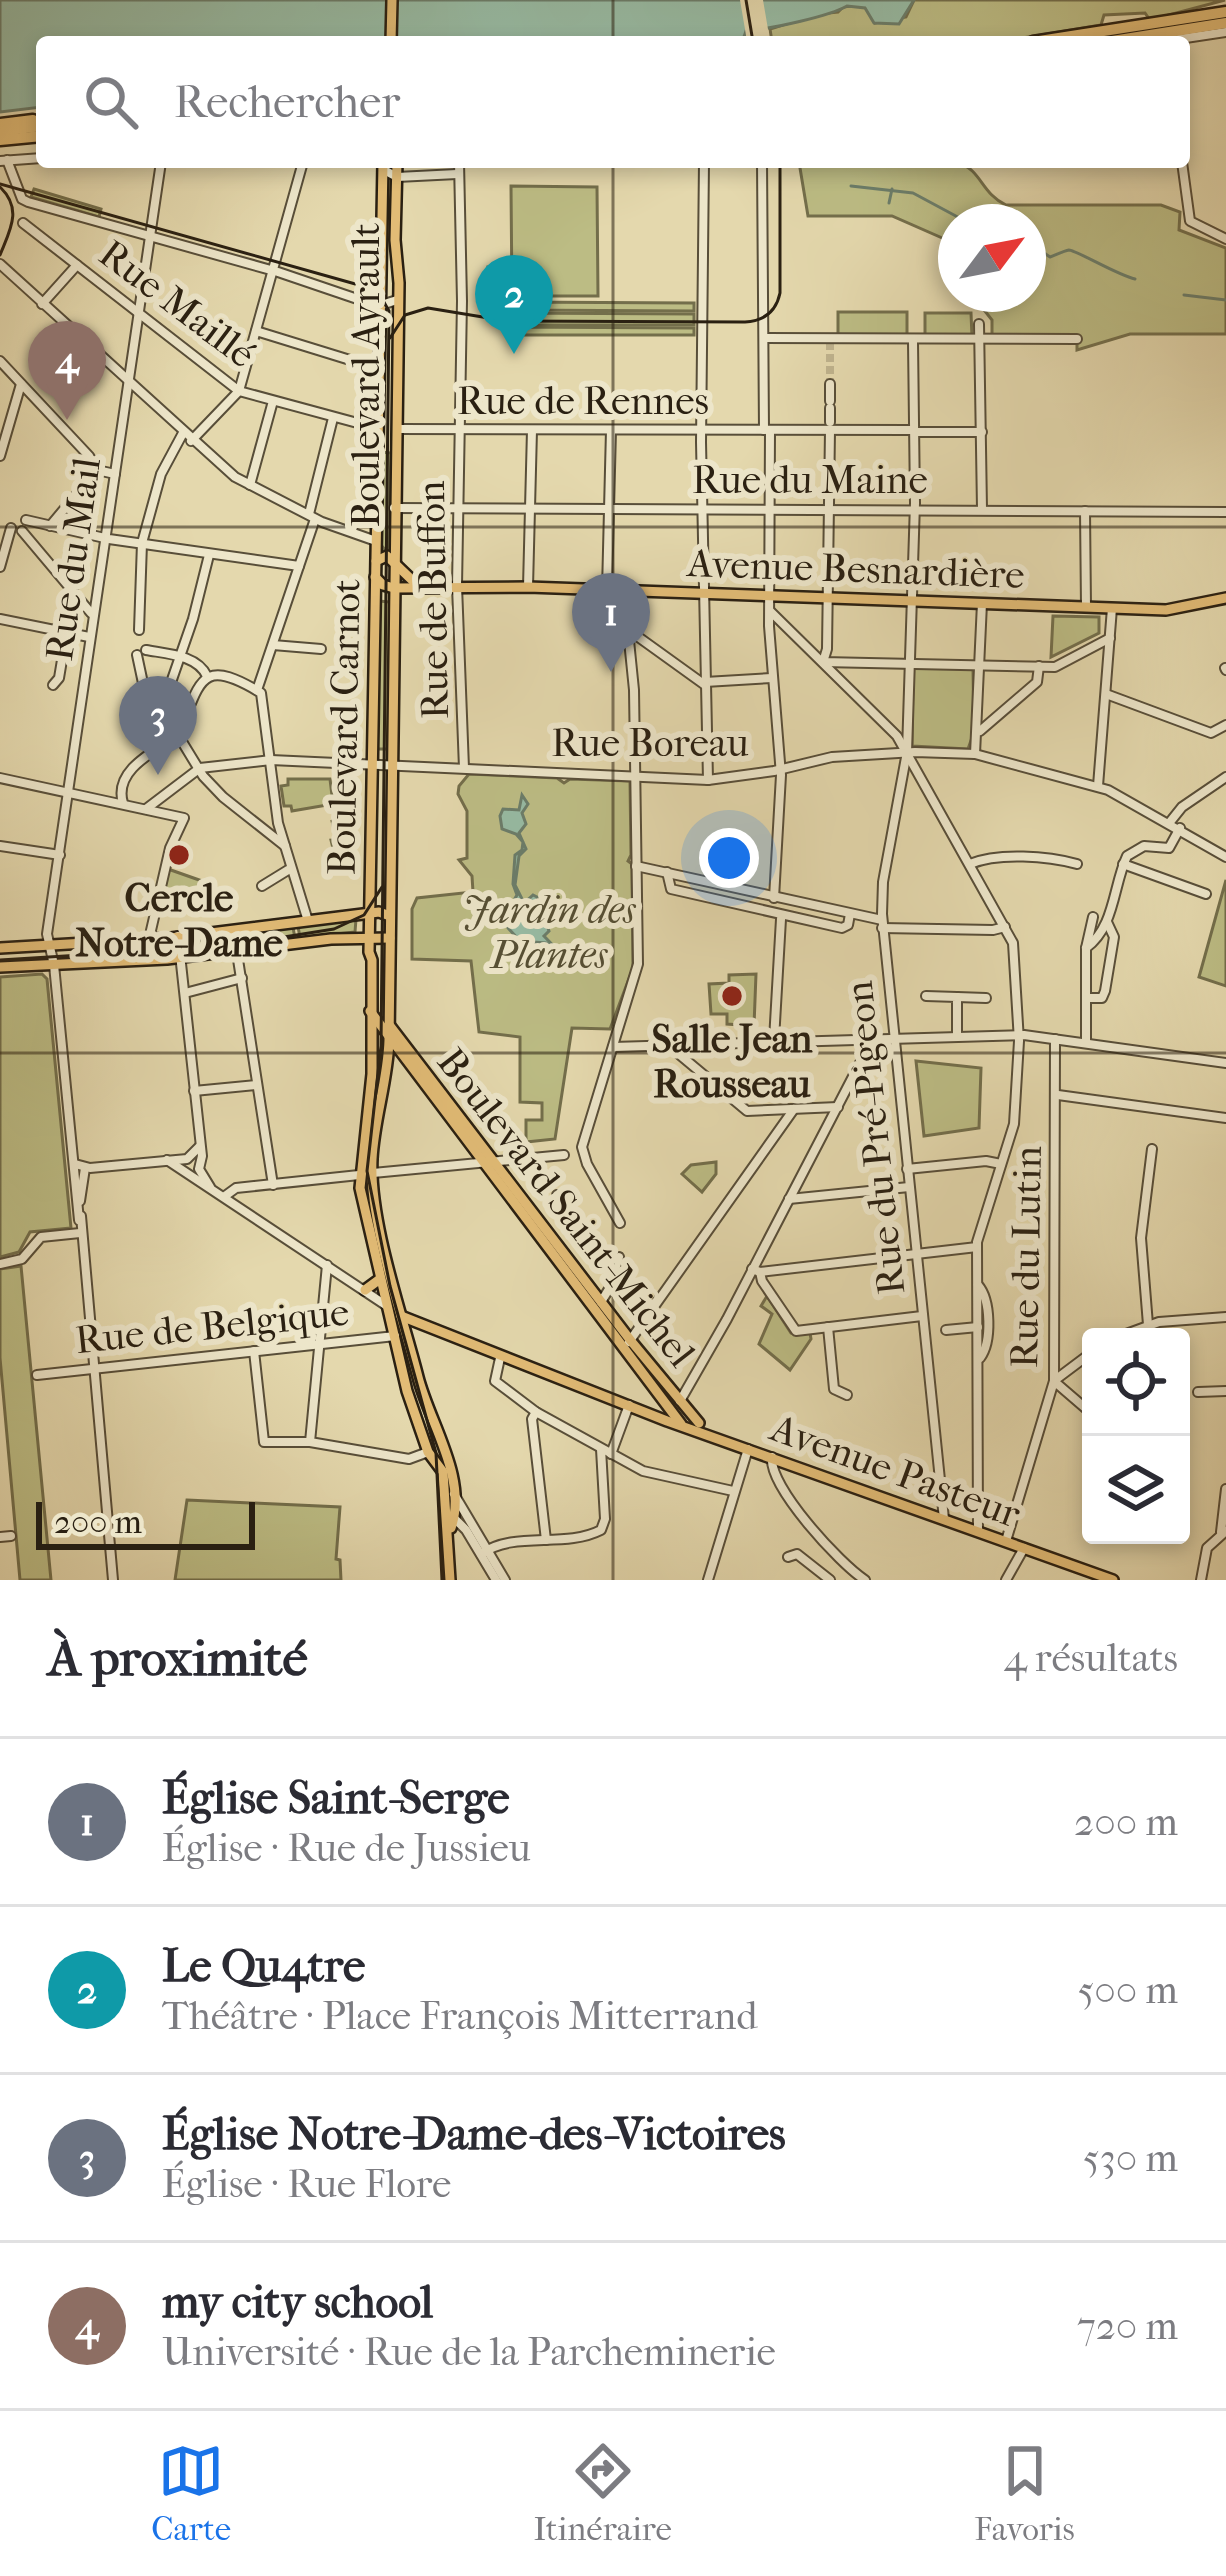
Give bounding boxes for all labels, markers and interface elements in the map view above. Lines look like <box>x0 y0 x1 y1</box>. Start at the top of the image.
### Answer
search box <box>36 36 1190 168</box>
icon: search <box>78 69 144 135</box>
text: Rechercher <box>174 76 400 129</box>
north arrow <box>938 204 1046 312</box>
street label: Boulevard Ayrault <box>343 223 389 527</box>
street label: Rue Maillé <box>90 230 264 377</box>
pin: 2 <box>475 255 553 354</box>
pin: 4 <box>28 321 106 420</box>
street label: Rue de Rennes <box>457 378 709 424</box>
street label: Rue du Mail <box>36 454 110 664</box>
street label: Rue du Maine <box>692 457 928 503</box>
street label: Rue de Buffon <box>408 480 458 720</box>
street label: Avenue Besnardière <box>685 540 1025 598</box>
pin: 1 <box>572 573 650 672</box>
street label: Boulevard Carnot <box>318 579 370 875</box>
pin: 3 <box>119 676 197 775</box>
street label: Rue Boreau <box>551 720 749 766</box>
your location <box>699 828 759 888</box>
marker: Cercle Notre-Dame <box>166 842 192 868</box>
place label: Cercle Notre-Dame <box>75 875 283 966</box>
park label: Jardin des Plantes <box>463 887 636 978</box>
street label: Rue du Pré-Pigeon <box>836 978 914 1297</box>
marker: Salle Jean Rousseau <box>719 983 745 1009</box>
place label: Salle Jean Rousseau <box>652 1016 813 1107</box>
street label: Boulevard Saint-Michel <box>428 1039 705 1376</box>
street label: Rue du Lutin <box>1001 1145 1051 1369</box>
street label: Rue de Belgique <box>73 1289 351 1363</box>
map controls <box>1082 1328 1190 1544</box>
button: locate <box>1082 1328 1190 1436</box>
street label: Avenue Pasteur <box>763 1404 1027 1537</box>
button: layers <box>1082 1436 1190 1544</box>
scale bar <box>36 1496 255 1549</box>
text: 200 m <box>54 1503 142 1542</box>
text: À proximité <box>48 1628 308 1688</box>
text: 4 résultats <box>1004 1635 1178 1681</box>
text: Église Saint-Serge <box>162 1772 509 1825</box>
text: 1 <box>80 1799 94 1845</box>
text: 200 m <box>1074 1799 1178 1845</box>
text: Église · Rue de Jussieu <box>162 1825 531 1871</box>
text: Le Qu4tre <box>162 1940 365 1993</box>
text: 2 <box>77 1967 97 2013</box>
text: 500 m <box>1077 1967 1178 2013</box>
text: Théâtre · Place François Mitterrand <box>162 1993 757 2039</box>
text: Église Notre-Dame-des-Victoires <box>162 2108 786 2161</box>
text: 3 <box>79 2135 95 2181</box>
text: 530 m <box>1083 2135 1178 2181</box>
text: Église · Rue Flore <box>162 2161 451 2207</box>
text: my city school <box>162 2276 433 2329</box>
text: 4 <box>75 2303 99 2349</box>
text: 720 m <box>1077 2303 1178 2349</box>
text: Université · Rue de la Parcheminerie <box>162 2329 776 2375</box>
tab: Carte <box>151 2438 231 2549</box>
tab: Itinéraire <box>533 2438 672 2549</box>
tab: Favoris <box>974 2438 1075 2549</box>

